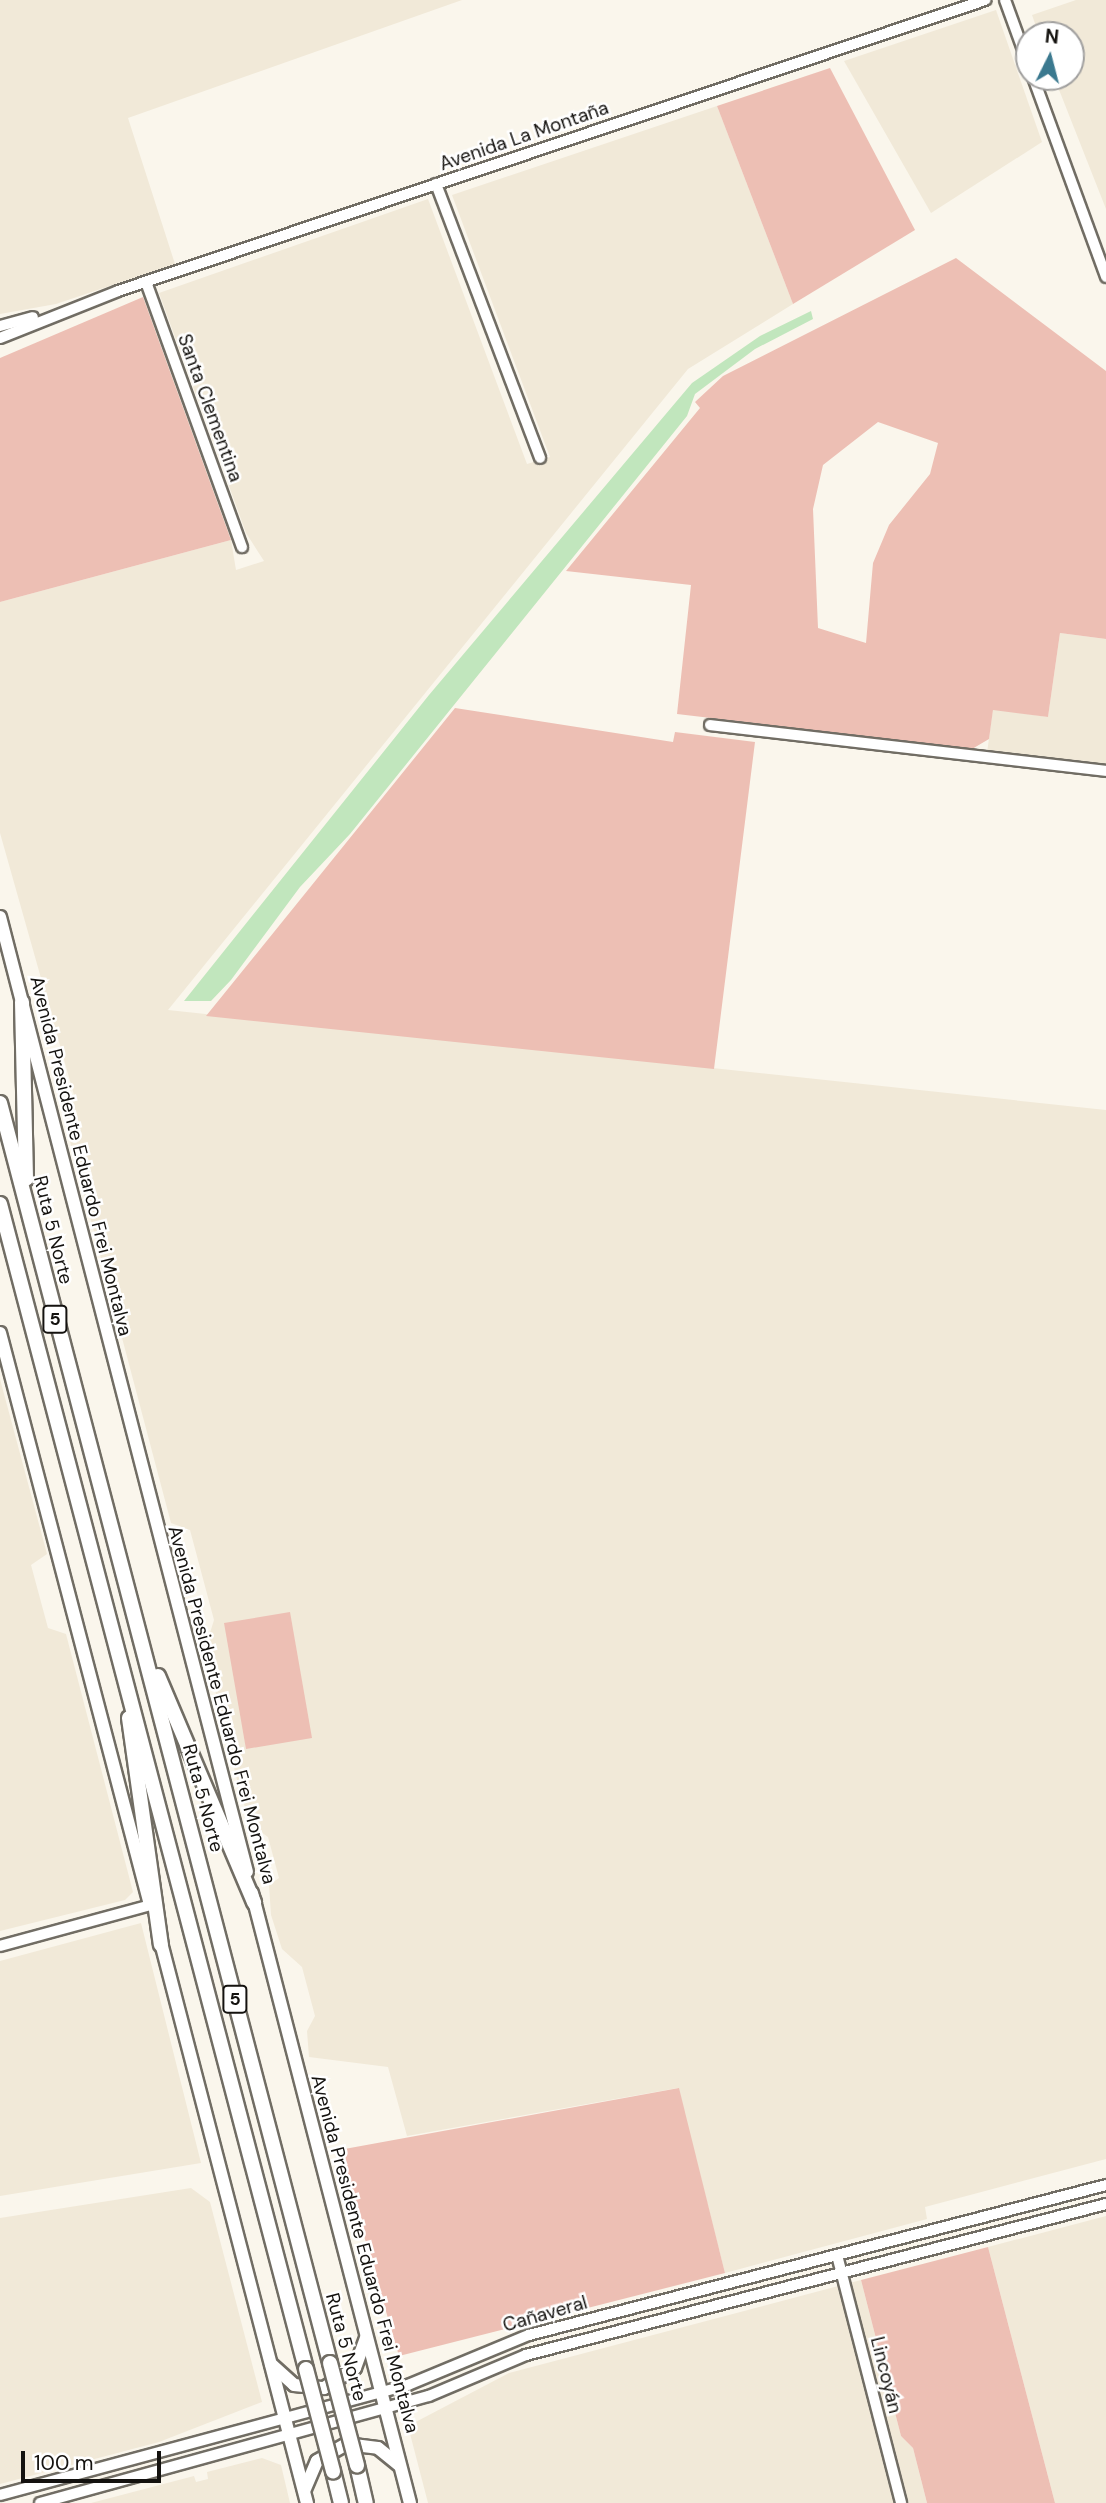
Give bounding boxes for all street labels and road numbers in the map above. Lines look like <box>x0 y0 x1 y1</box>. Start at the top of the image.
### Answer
street label: Avenida La Montaña <box>436 96 612 176</box>
street label: Santa Clementina <box>173 331 247 485</box>
street label: Avenida Presidente Eduardo Frei Montalva <box>25 974 137 1338</box>
street label: Ruta 5 Norte <box>29 1173 77 1287</box>
road number: 5 <box>41 1304 69 1334</box>
street label: Avenida Presidente Eduardo Frei Montalva <box>163 1523 281 1887</box>
street label: Ruta 5 Norte <box>178 1741 228 1855</box>
road number: 5 <box>221 1984 249 2013</box>
street label: Avenida Presidente Eduardo Frei Montalva <box>306 2072 424 2436</box>
street label: Ruta 5 Norte <box>321 2290 371 2404</box>
street label: Cañaveral <box>500 2291 590 2337</box>
street label: Lincoyán <box>865 2334 907 2416</box>

